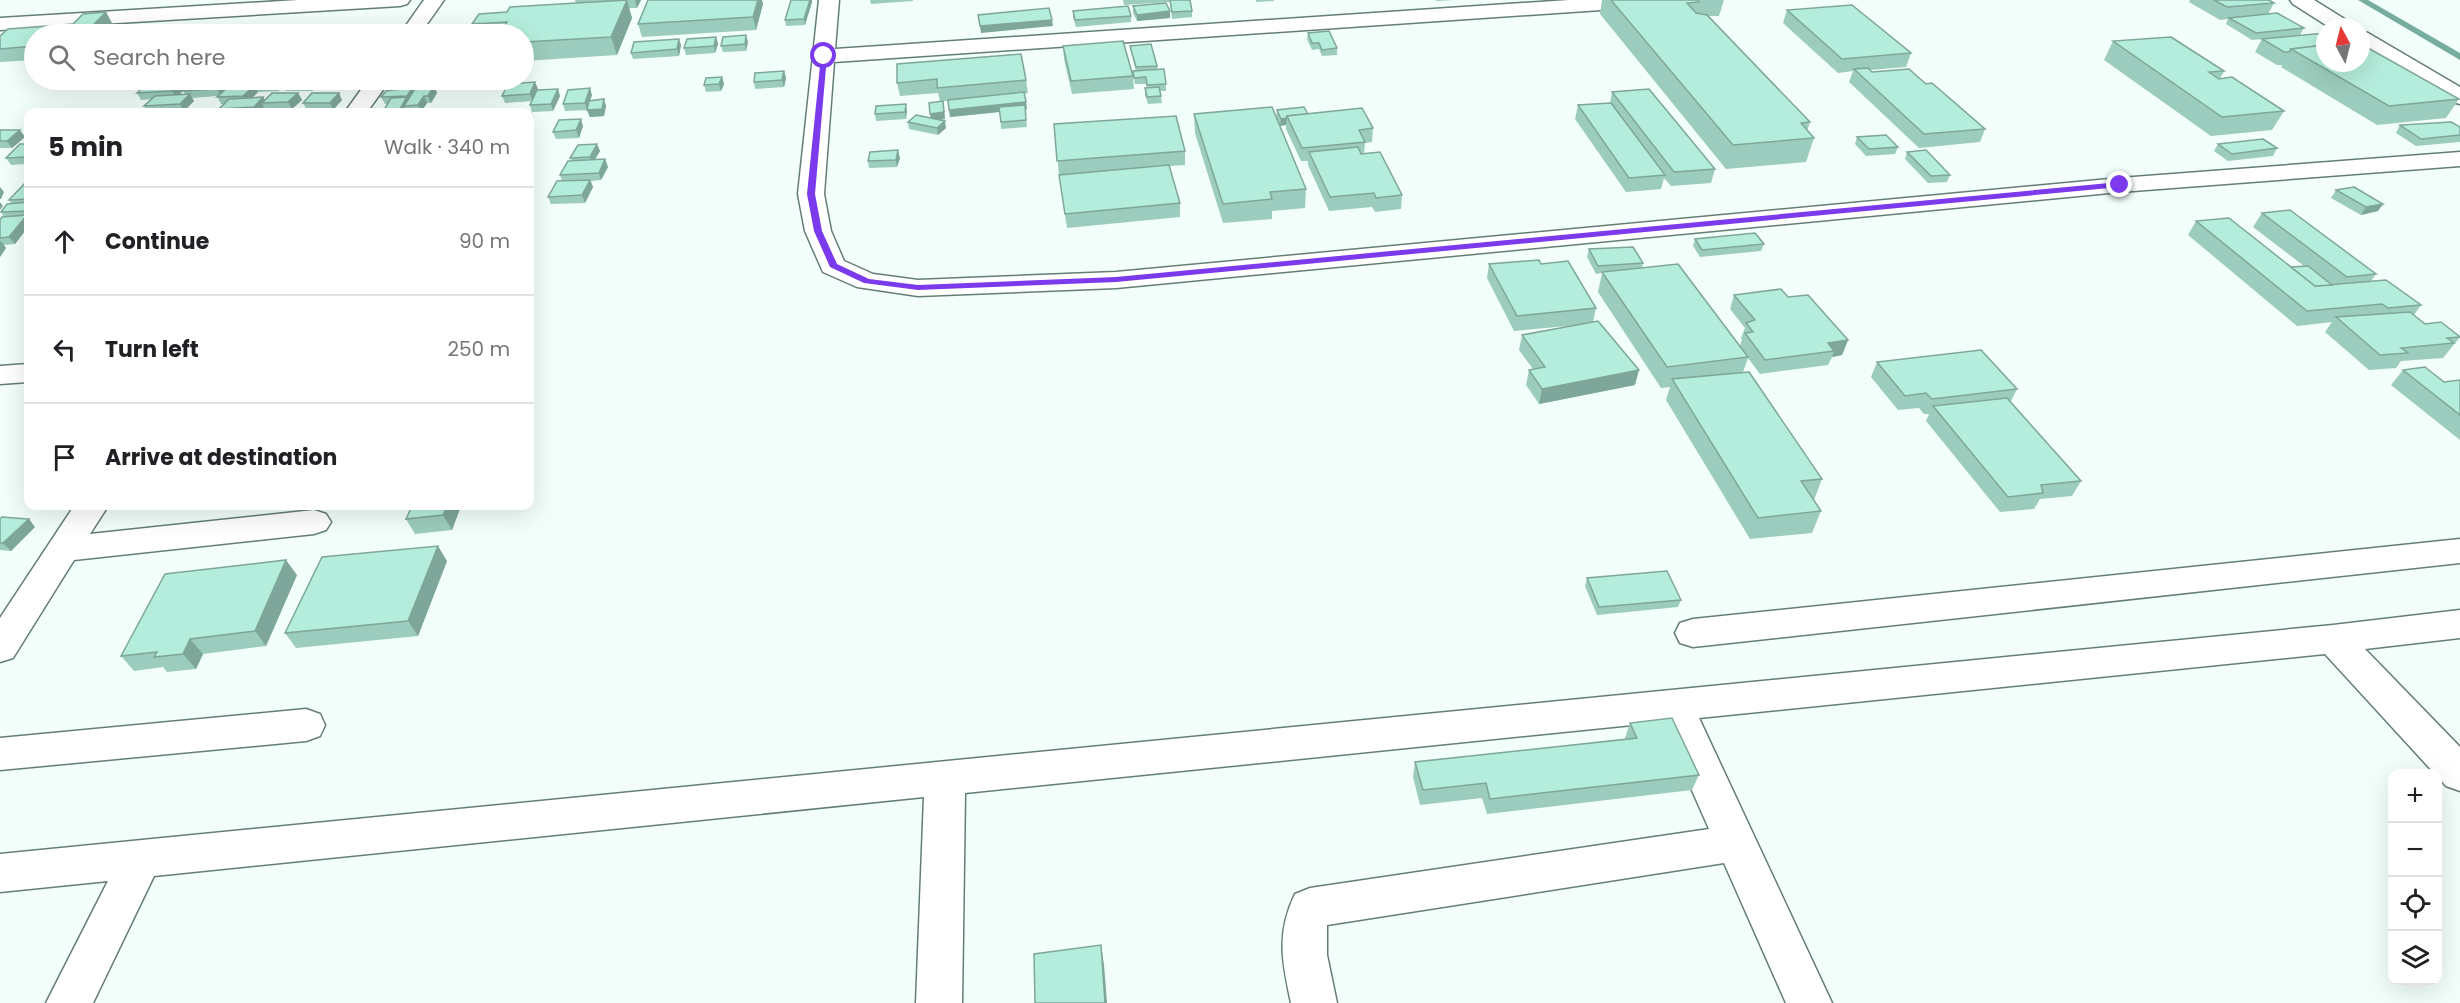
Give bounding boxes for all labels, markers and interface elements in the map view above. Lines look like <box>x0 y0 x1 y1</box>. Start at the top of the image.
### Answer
north arrow <box>2316 18 2370 72</box>
search box <box>24 24 534 90</box>
icon: search <box>45 41 78 74</box>
text: Search here <box>93 42 226 73</box>
route start <box>810 42 836 68</box>
text: 5 min <box>48 129 123 165</box>
text: Walk · 340 m <box>384 133 510 161</box>
route end <box>2106 171 2132 197</box>
icon: ahead <box>48 225 81 258</box>
text: Continue <box>105 226 209 257</box>
text: 90 m <box>459 227 510 255</box>
icon: left <box>48 333 81 366</box>
text: Turn left <box>105 334 199 365</box>
text: 250 m <box>447 335 510 363</box>
icon: arrive <box>48 441 81 474</box>
text: Arrive at destination <box>105 442 337 473</box>
map controls <box>2388 769 2442 985</box>
button: + <box>2388 769 2442 823</box>
button: − <box>2388 823 2442 877</box>
button: locate <box>2388 877 2442 931</box>
button: layers <box>2388 931 2442 985</box>

